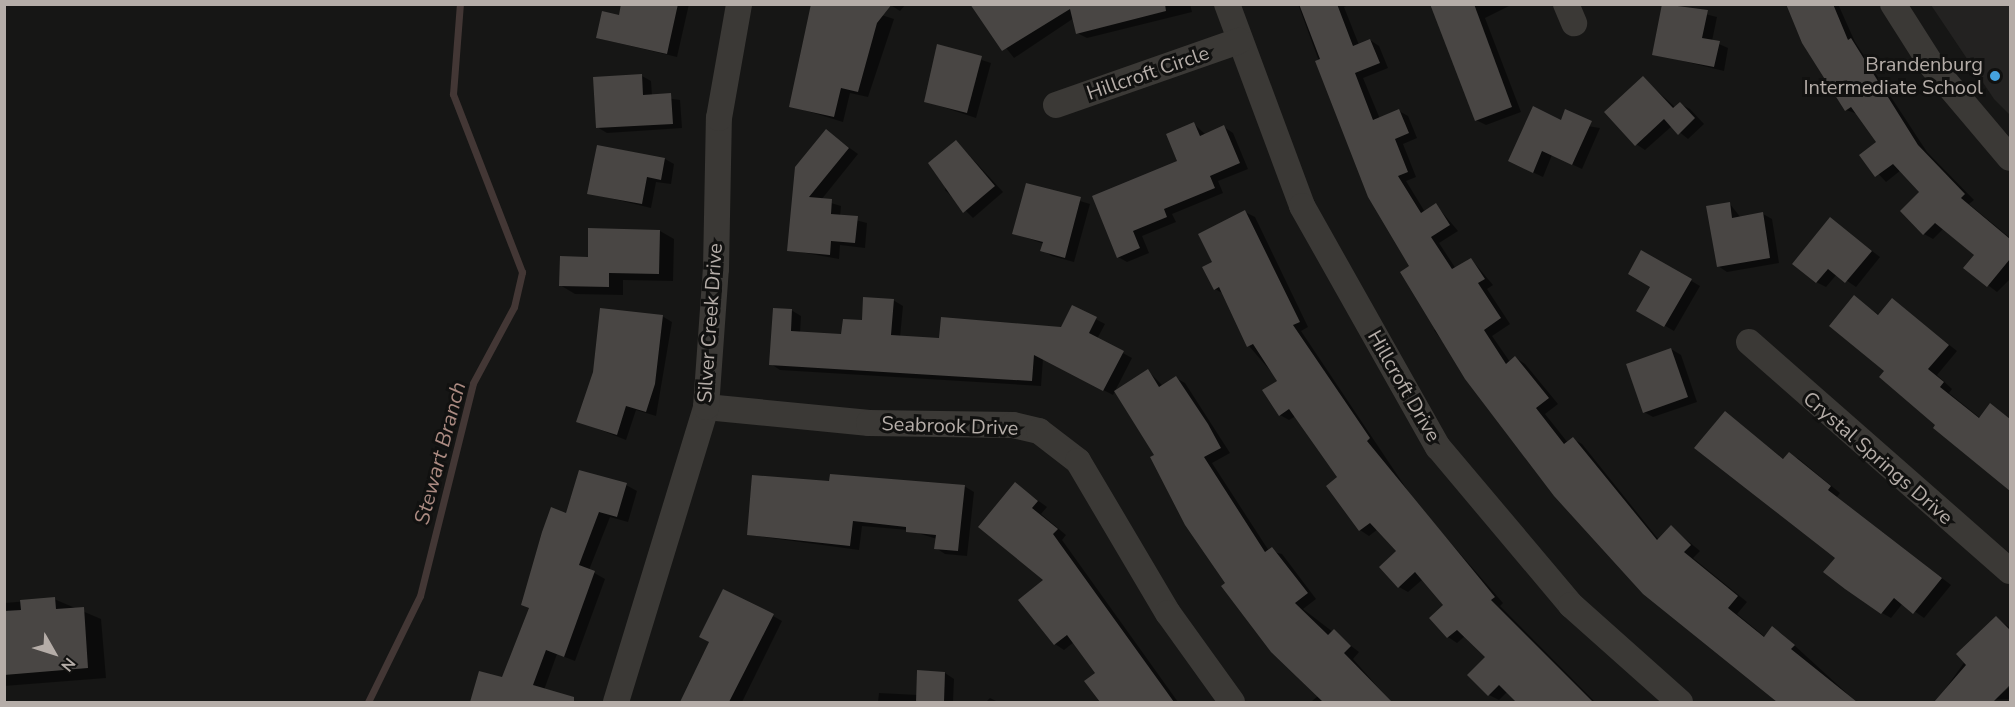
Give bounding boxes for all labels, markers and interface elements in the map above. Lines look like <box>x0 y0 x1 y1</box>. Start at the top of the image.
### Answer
street label: Hillcroft Circle <box>1084 41 1212 105</box>
place label: Brandenburg Intermediate School <box>1803 52 1983 99</box>
marker: Brandenburg Intermediate School <box>1988 69 2002 83</box>
street label: Silver Creek Drive <box>692 242 728 404</box>
street label: Hillcroft Drive <box>1362 326 1446 446</box>
water label: Stewart Branch <box>409 379 471 527</box>
street label: Crystal Springs Drive <box>1798 386 1958 530</box>
street label: Seabrook Drive <box>881 412 1019 440</box>
north arrow <box>24 623 84 683</box>
text: N <box>56 653 80 676</box>

